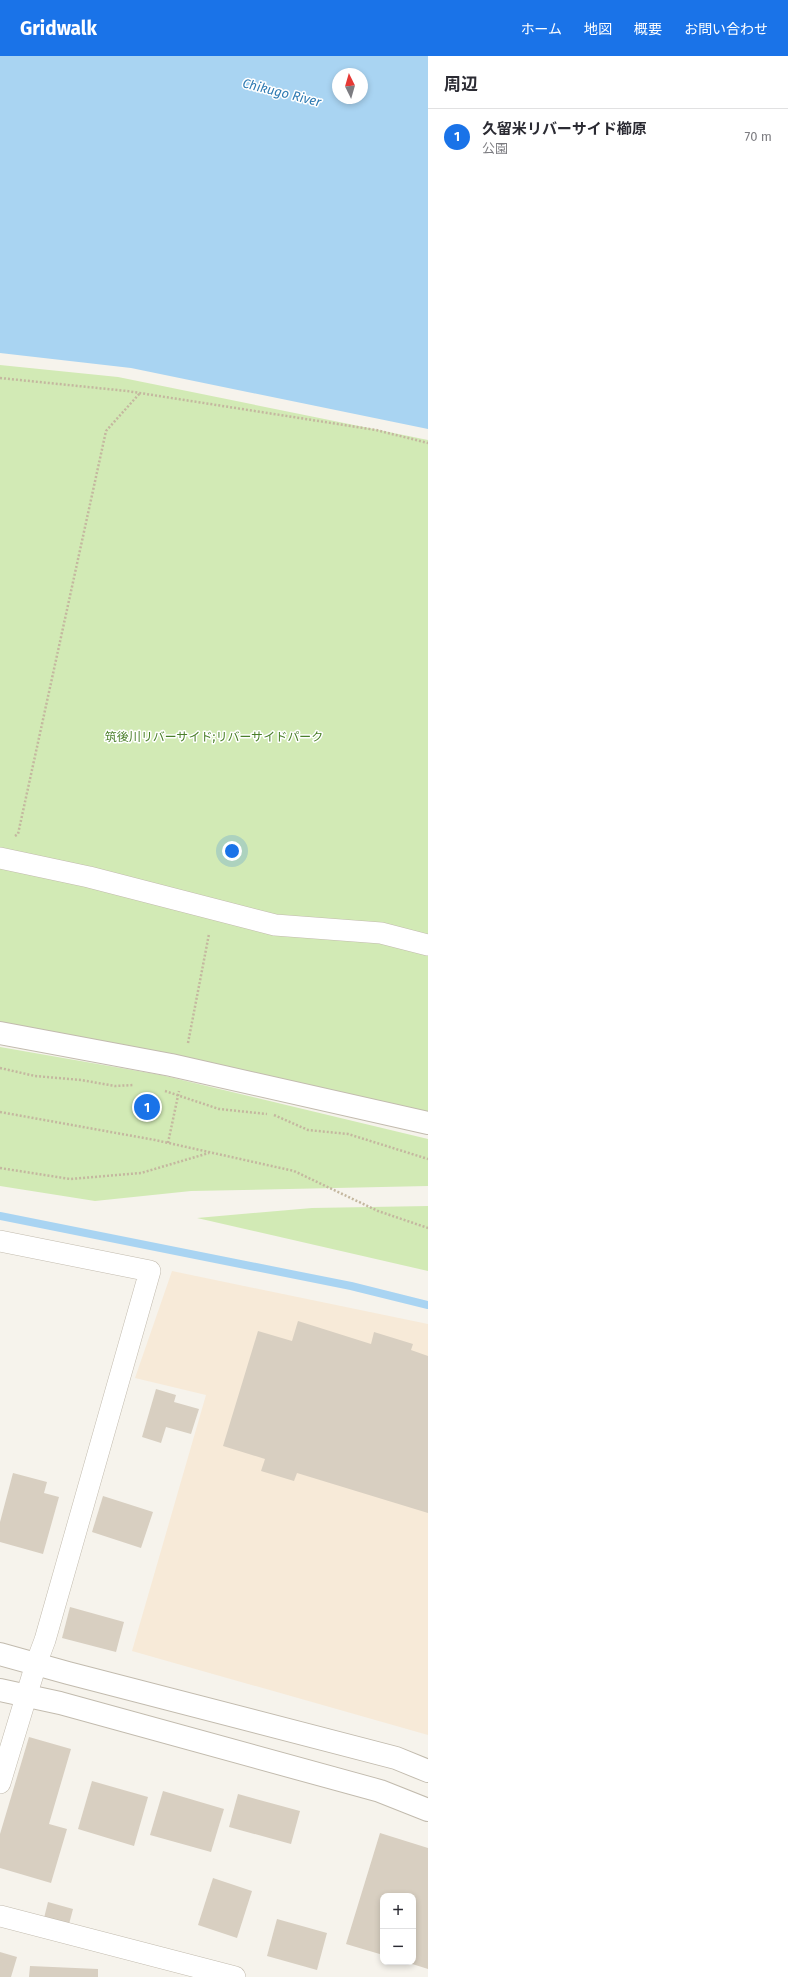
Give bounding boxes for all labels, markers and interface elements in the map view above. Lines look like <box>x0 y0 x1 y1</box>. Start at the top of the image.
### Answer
text: Gridwalk <box>20 17 97 40</box>
text: ホーム <box>520 21 562 38</box>
text: 地図 <box>584 21 612 38</box>
text: 概要 <box>634 21 662 38</box>
text: お問い合わせ <box>684 21 768 38</box>
north arrow <box>332 68 368 104</box>
text: 周辺 <box>444 74 478 95</box>
water label: Chikugo River <box>241 75 324 110</box>
text: 久留米リバーサイド櫛原 <box>482 120 647 138</box>
text: 1 <box>454 129 460 144</box>
text: 70 m <box>745 129 772 144</box>
text: 公園 <box>482 141 508 156</box>
park label: 筑後川リバーサイド;リバーサイドパーク <box>105 730 323 744</box>
your location <box>222 841 242 861</box>
pin: 1 <box>134 1092 160 1122</box>
map controls <box>380 1893 416 1965</box>
button: + <box>380 1893 416 1929</box>
button: − <box>380 1929 416 1965</box>

